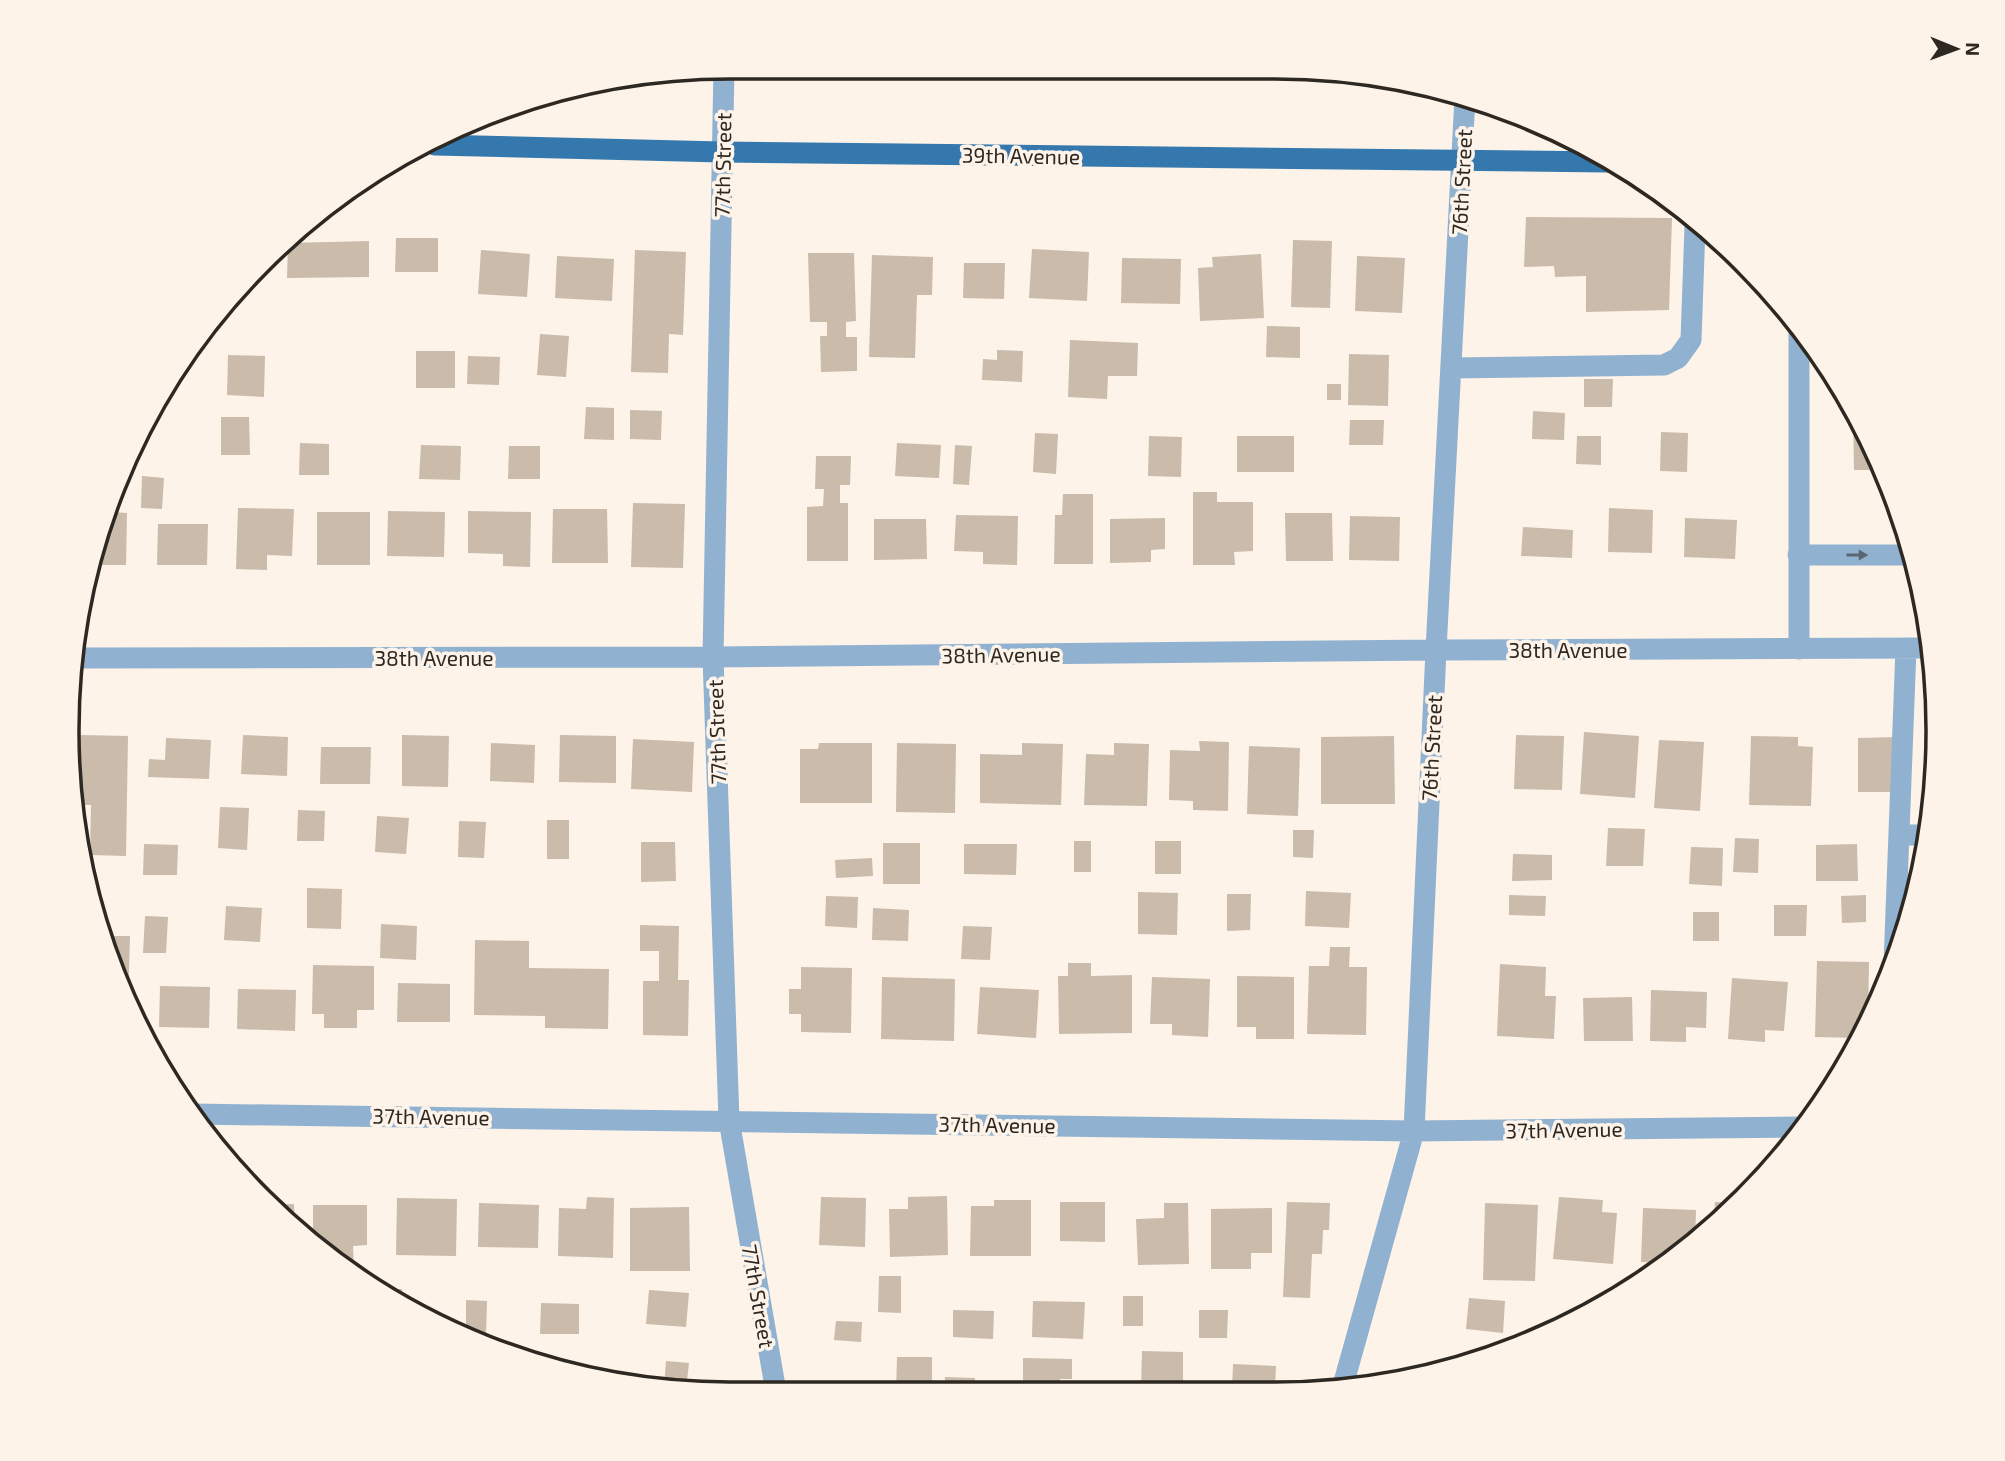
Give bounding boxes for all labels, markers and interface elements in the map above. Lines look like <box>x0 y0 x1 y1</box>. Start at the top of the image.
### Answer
north arrow <box>1921 14 1991 84</box>
text: N <box>1962 42 1985 56</box>
street label: 77th Street <box>709 112 735 218</box>
street label: 76th Street <box>1446 128 1476 236</box>
street label: 39th Avenue <box>962 141 1080 169</box>
one-way arrow <box>1846 549 1868 561</box>
street label: 38th Avenue <box>1508 637 1628 662</box>
street label: 38th Avenue <box>941 640 1061 668</box>
street label: 38th Avenue <box>374 645 494 670</box>
street label: 77th Street <box>702 679 730 785</box>
street label: 76th Street <box>1416 694 1446 802</box>
street label: 37th Avenue <box>372 1102 490 1130</box>
street label: 37th Avenue <box>938 1110 1056 1138</box>
street label: 37th Avenue <box>1505 1115 1623 1143</box>
street label: 77th Street <box>738 1242 780 1350</box>

